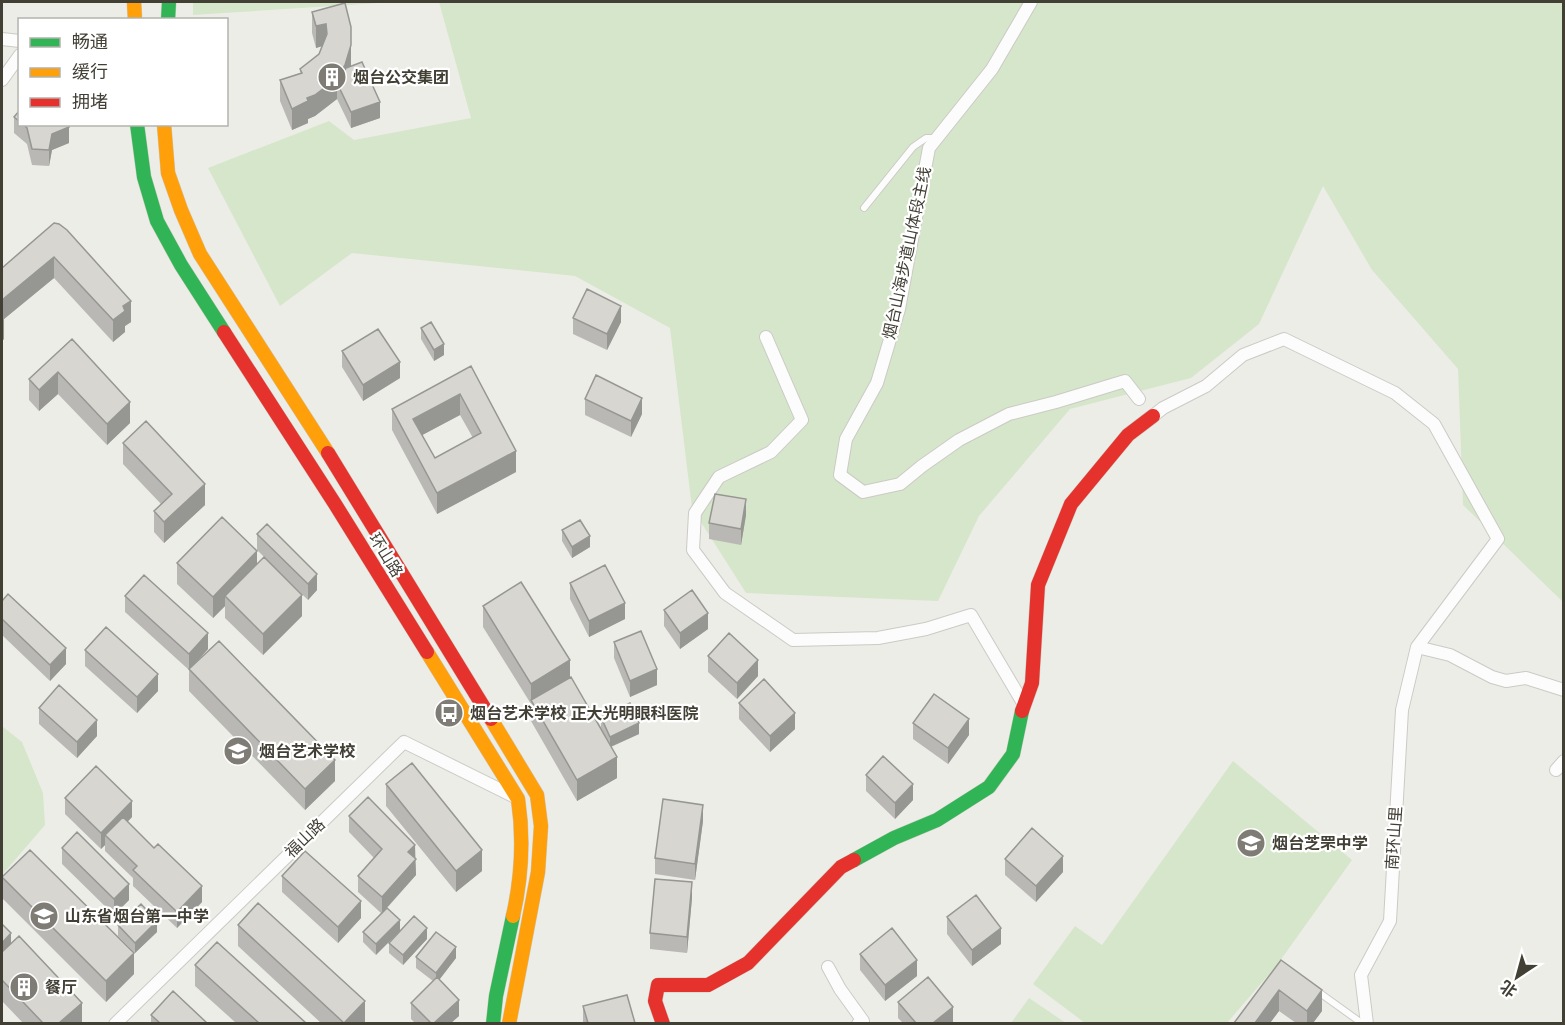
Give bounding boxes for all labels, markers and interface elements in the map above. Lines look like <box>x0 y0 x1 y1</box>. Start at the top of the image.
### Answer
legend <box>18 18 228 126</box>
text: 畅通 <box>72 31 108 53</box>
text: 缓行 <box>72 61 108 83</box>
building icon: 烟台公交集团 <box>316 61 348 93</box>
place label: 烟台公交集团 <box>353 68 449 87</box>
text: 拥堵 <box>72 91 108 113</box>
street label: 烟台山海步道山体段主线 <box>879 165 935 341</box>
street label: 环山路 <box>365 530 407 580</box>
bus stop icon: 烟台艺术学校 正大光明眼科医院 <box>433 697 465 729</box>
place label: 烟台艺术学校 正大光明眼科医院 <box>470 704 699 723</box>
school or university icon: 烟台艺术学校 <box>222 735 254 767</box>
place label: 烟台艺术学校 <box>259 742 356 761</box>
street label: 南环山里 <box>1382 805 1406 871</box>
street label: 福山路 <box>281 814 329 862</box>
school or university icon: 烟台芝罘中学 <box>1235 827 1267 859</box>
place label: 烟台芝罘中学 <box>1272 834 1368 853</box>
school or university icon: 山东省烟台第一中学 <box>28 900 60 932</box>
place label: 山东省烟台第一中学 <box>65 907 209 926</box>
north arrow <box>1487 947 1547 1007</box>
building icon: 餐厅 <box>8 971 40 1003</box>
text: 北 <box>1496 976 1521 1001</box>
place label: 餐厅 <box>45 978 77 997</box>

